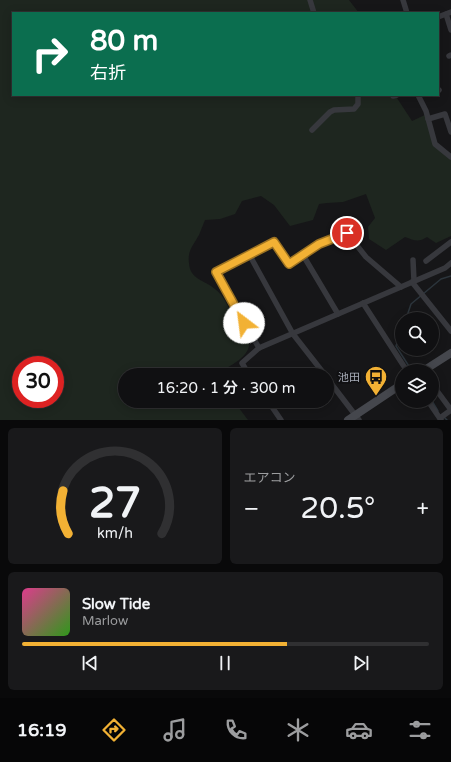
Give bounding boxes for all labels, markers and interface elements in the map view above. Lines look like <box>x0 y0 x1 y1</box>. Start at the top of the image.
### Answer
text: 80 m <box>90 24 158 58</box>
icon: right <box>24 28 76 80</box>
text: 右折 <box>90 62 126 84</box>
pin <box>330 216 364 250</box>
icon: arrive <box>336 222 358 244</box>
position arrow <box>223 302 265 344</box>
map controls <box>395 312 439 408</box>
button: search <box>395 312 439 356</box>
speed limit sign: 30 <box>12 356 64 408</box>
bus stop icon: 池田 <box>363 364 389 397</box>
button: layers <box>395 364 439 408</box>
place label: 池田 <box>338 371 360 384</box>
text: 16:20 · 1 分 · 300 m <box>156 379 296 397</box>
text: エアコン <box>244 470 296 486</box>
text: 27 <box>89 479 141 529</box>
text: 20.5° <box>300 490 375 527</box>
text: − <box>244 496 259 522</box>
text: + <box>417 496 429 522</box>
text: km/h <box>97 525 133 542</box>
text: Slow Tide <box>82 595 150 613</box>
text: Marlow <box>82 613 128 629</box>
icon: previous <box>79 652 101 674</box>
icon: pause <box>214 652 236 674</box>
icon: next <box>350 652 372 674</box>
icon: directions <box>100 716 128 744</box>
icon: music <box>161 716 189 744</box>
icon: phone <box>222 716 250 744</box>
icon: climate <box>284 716 312 744</box>
icon: car <box>345 716 373 744</box>
icon: filters <box>406 716 434 744</box>
text: 16:19 <box>17 719 67 741</box>

